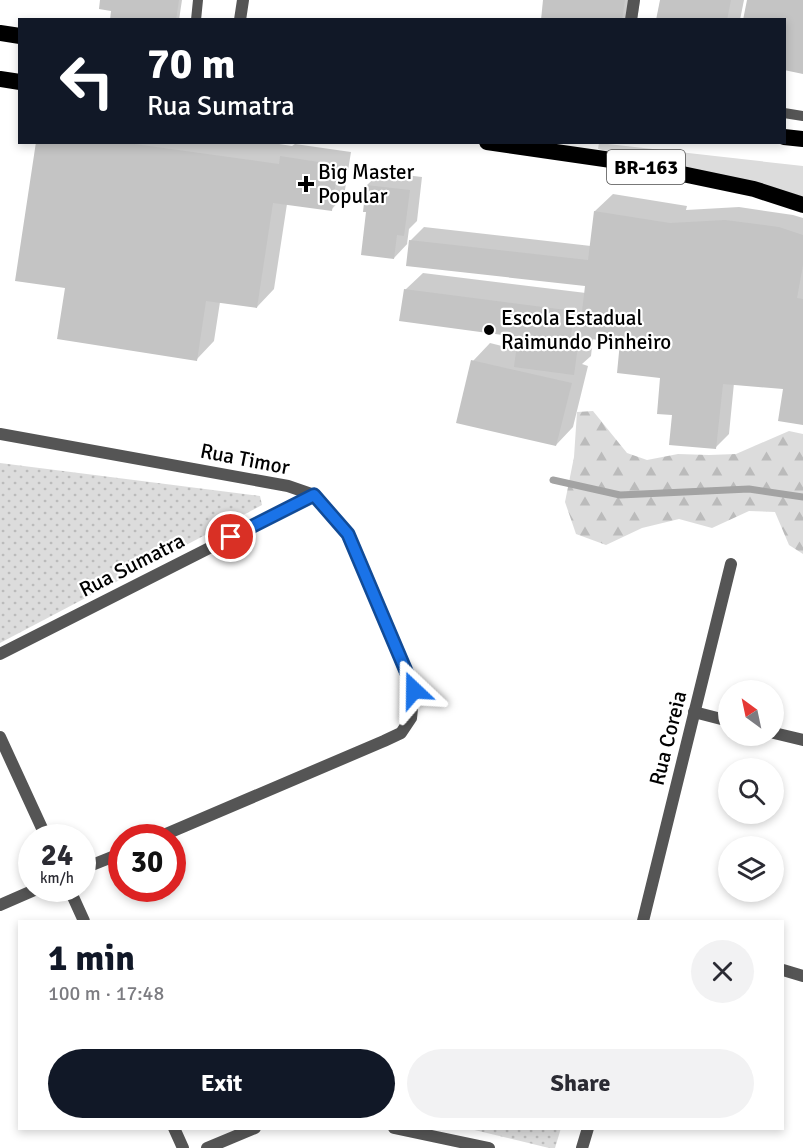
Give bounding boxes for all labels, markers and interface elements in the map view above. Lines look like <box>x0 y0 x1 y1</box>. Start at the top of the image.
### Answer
text: 70 m <box>147 39 236 90</box>
icon: left <box>48 42 126 120</box>
text: Rua Sumatra <box>147 90 295 123</box>
road number: BR-163 <box>607 150 685 184</box>
place label: Big Master Popular <box>318 159 415 209</box>
marker: Big Master Popular <box>299 177 313 191</box>
place label: Escola Estadual Raimundo Pinheiro <box>501 305 671 355</box>
marker: Escola Estadual Raimundo Pinheiro <box>482 323 496 337</box>
street label: Rua Timor <box>198 438 292 480</box>
pin <box>205 511 256 562</box>
icon: arrive <box>214 520 247 553</box>
street label: Rua Sumatra <box>75 527 189 603</box>
position arrow <box>382 658 446 722</box>
north arrow <box>718 680 784 746</box>
map controls <box>718 680 784 902</box>
street label: Rua Coreia <box>644 688 692 788</box>
button: search <box>718 758 784 824</box>
speed limit sign: 30 <box>108 824 186 902</box>
button: layers <box>718 836 784 902</box>
text: 24 <box>41 837 73 874</box>
text: km/h <box>40 869 74 887</box>
text: 1 min <box>48 936 135 981</box>
button: close <box>691 940 754 1003</box>
text: 100 m · 17:48 <box>48 981 164 1006</box>
button: Exit <box>48 1049 395 1118</box>
button: Share <box>407 1049 754 1118</box>

